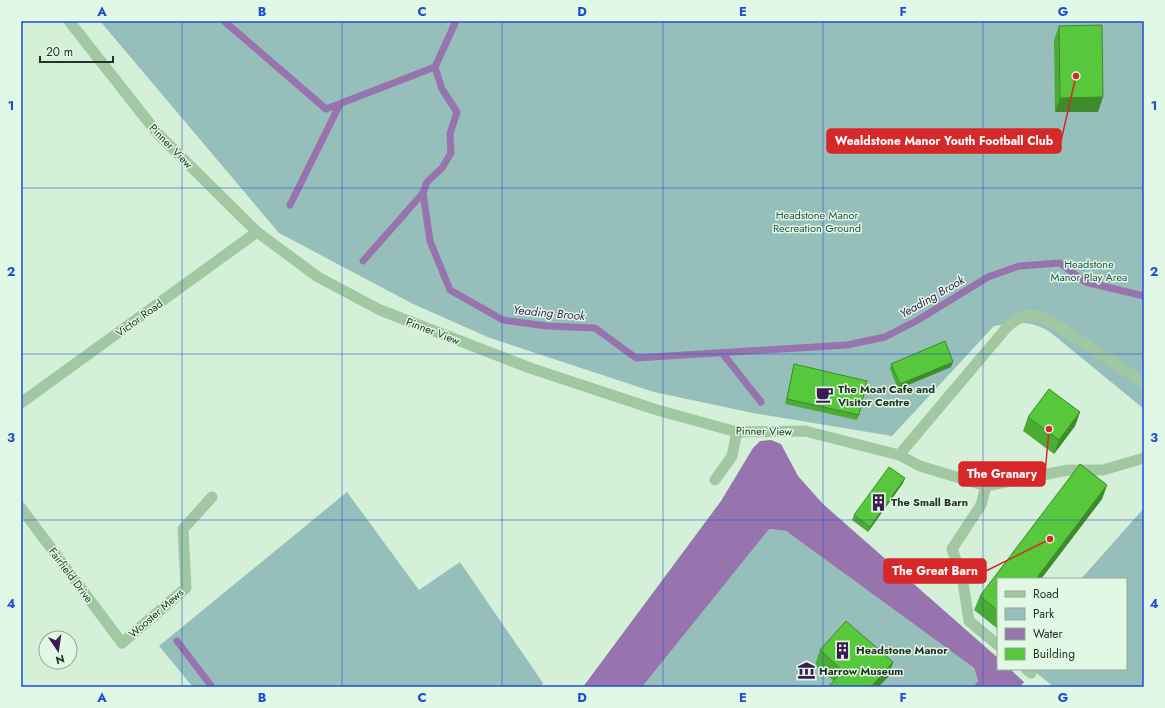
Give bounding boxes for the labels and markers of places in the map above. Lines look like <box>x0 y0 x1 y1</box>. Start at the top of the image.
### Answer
callout: Wealdstone Manor Youth Football Club <box>827 129 1061 153</box>
place label: The Moat Cafe and Visitor Centre <box>837 381 935 410</box>
cafe icon: The Moat Cafe and Visitor Centre <box>815 385 835 405</box>
callout: The Granary <box>959 462 1045 486</box>
building icon: The Small Barn <box>868 492 888 512</box>
place label: The Small Barn <box>891 494 968 510</box>
callout: The Great Barn <box>884 559 986 583</box>
building icon: Headstone Manor <box>833 640 853 660</box>
place label: Headstone Manor <box>856 642 948 658</box>
museum icon: Harrow Museum <box>796 661 816 681</box>
place label: Harrow Museum <box>819 663 903 679</box>

